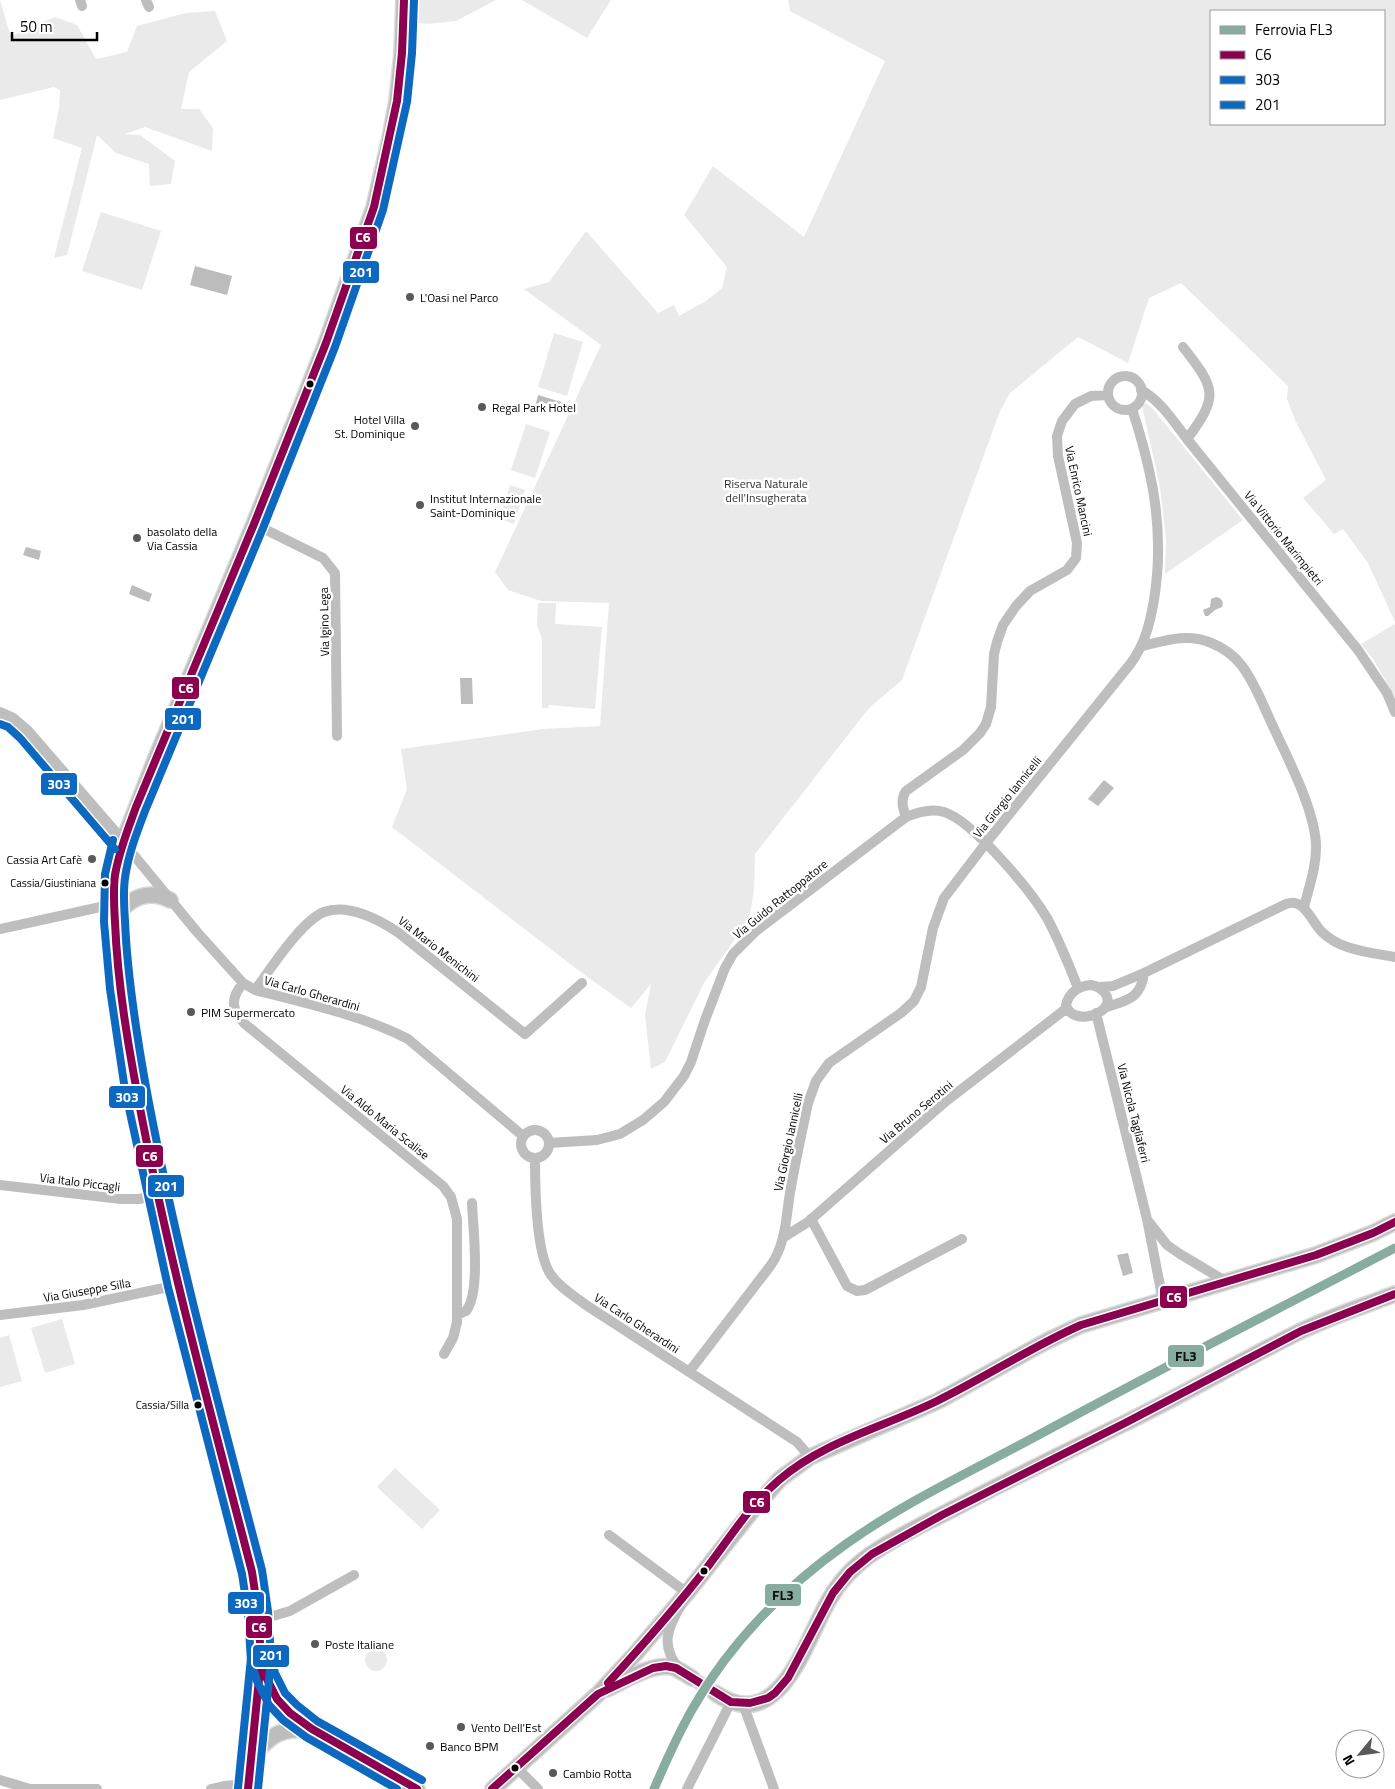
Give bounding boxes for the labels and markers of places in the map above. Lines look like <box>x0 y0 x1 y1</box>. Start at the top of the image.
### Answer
place label: L'Oasi nel Parco <box>420 288 498 307</box>
marker: L'Oasi nel Parco <box>404 291 416 303</box>
unlabelled marker <box>305 379 315 389</box>
place label: Regal Park Hotel <box>492 398 576 417</box>
marker: Regal Park Hotel <box>476 401 488 413</box>
place label: Hotel Villa St. Dominique <box>335 410 405 443</box>
marker: Hotel Villa St. Dominique <box>409 420 421 432</box>
place label: Institut Internazionale Saint-Dominique <box>430 489 541 522</box>
marker: Institut Internazionale Saint-Dominique <box>414 499 426 511</box>
place label: basolato della Via Cassia <box>147 522 217 555</box>
marker: basolato della Via Cassia <box>131 532 143 544</box>
place label: Cassia Art Cafè <box>6 850 82 869</box>
marker: Cassia Art Cafè <box>86 853 98 865</box>
place label: Cassia/Giustiniana <box>10 875 96 891</box>
marker: Cassia/Giustiniana <box>100 878 110 888</box>
place label: PIM Supermercato <box>201 1003 295 1022</box>
marker: PIM Supermercato <box>185 1006 197 1018</box>
place label: Cassia/Silla <box>136 1397 189 1413</box>
marker: Cassia/Silla <box>193 1400 203 1410</box>
unlabelled marker <box>699 1566 709 1576</box>
place label: Poste Italiane <box>325 1635 394 1654</box>
marker: Poste Italiane <box>309 1638 321 1650</box>
place label: Vento Dell'Est <box>471 1718 542 1737</box>
marker: Vento Dell'Est <box>455 1721 467 1733</box>
place label: Banco BPM <box>440 1737 499 1756</box>
marker: Banco BPM <box>424 1740 436 1752</box>
unlabelled marker <box>510 1763 520 1773</box>
place label: Cambio Rotta <box>563 1764 632 1783</box>
marker: Cambio Rotta <box>547 1767 559 1779</box>

